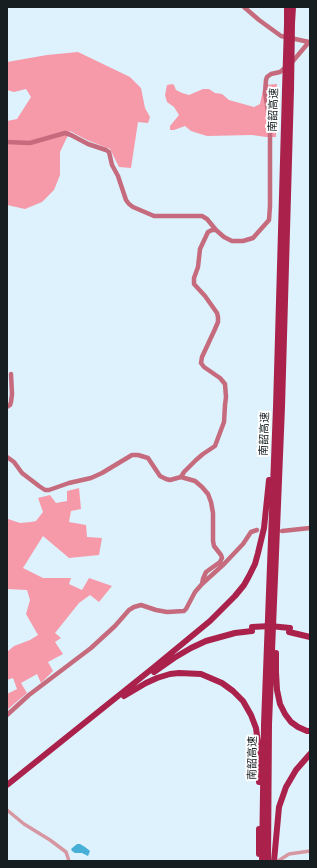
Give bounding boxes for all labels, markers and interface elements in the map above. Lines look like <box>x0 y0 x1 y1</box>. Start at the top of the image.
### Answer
street label: 南韶高速 <box>267 88 281 132</box>
street label: 南韶高速 <box>258 412 272 456</box>
street label: 南韶高速 <box>246 736 260 780</box>

